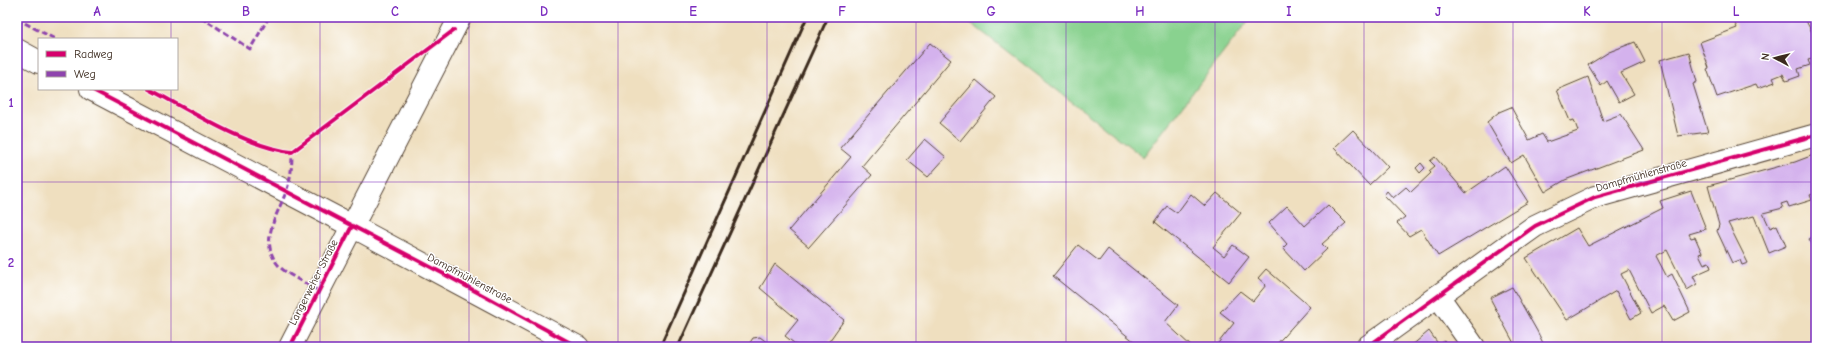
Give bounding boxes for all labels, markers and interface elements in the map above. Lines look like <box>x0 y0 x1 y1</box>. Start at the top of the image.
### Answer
text: A <box>93 4 101 19</box>
text: B <box>242 4 250 19</box>
text: C <box>391 4 399 19</box>
text: D <box>540 4 548 19</box>
text: E <box>689 4 697 19</box>
text: F <box>838 4 846 19</box>
text: G <box>986 4 996 19</box>
text: H <box>1135 4 1145 19</box>
text: I <box>1286 4 1292 19</box>
text: J <box>1435 4 1441 19</box>
text: K <box>1583 4 1591 19</box>
text: L <box>1733 4 1740 19</box>
legend <box>38 38 178 90</box>
north arrow <box>1755 38 1795 78</box>
text: Radweg <box>74 47 113 61</box>
text: N <box>1759 52 1772 61</box>
text: Weg <box>74 67 96 81</box>
text: 1 <box>8 95 14 110</box>
street label: Dampfmühlenstraße <box>1594 156 1689 195</box>
street label: Langerweher Straße <box>286 237 341 327</box>
street label: Dampfmühlenstraße <box>425 251 515 306</box>
text: 2 <box>8 255 14 270</box>

